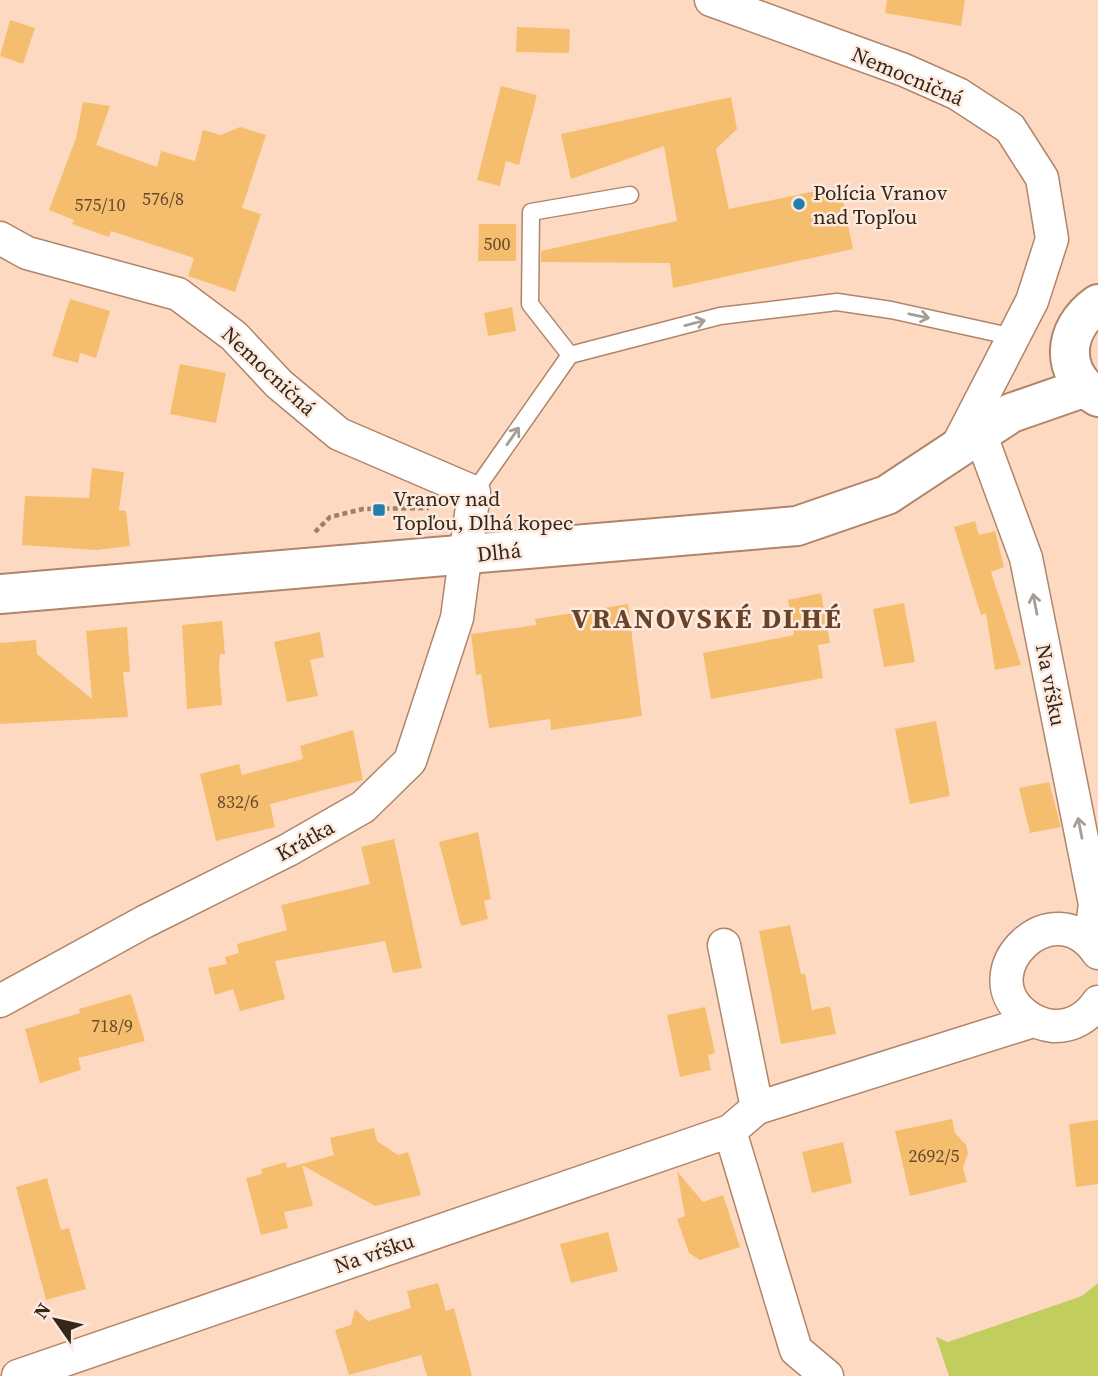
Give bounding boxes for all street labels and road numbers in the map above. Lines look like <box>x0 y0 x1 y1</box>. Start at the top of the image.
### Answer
street label: Nemocničná <box>847 39 969 113</box>
street label: Nemocničná <box>216 320 323 422</box>
street label: Dlhá <box>475 535 523 569</box>
street label: Na vŕšku <box>1029 642 1073 728</box>
street label: Krátka <box>271 812 340 868</box>
street label: Na vŕšku <box>330 1226 418 1280</box>

